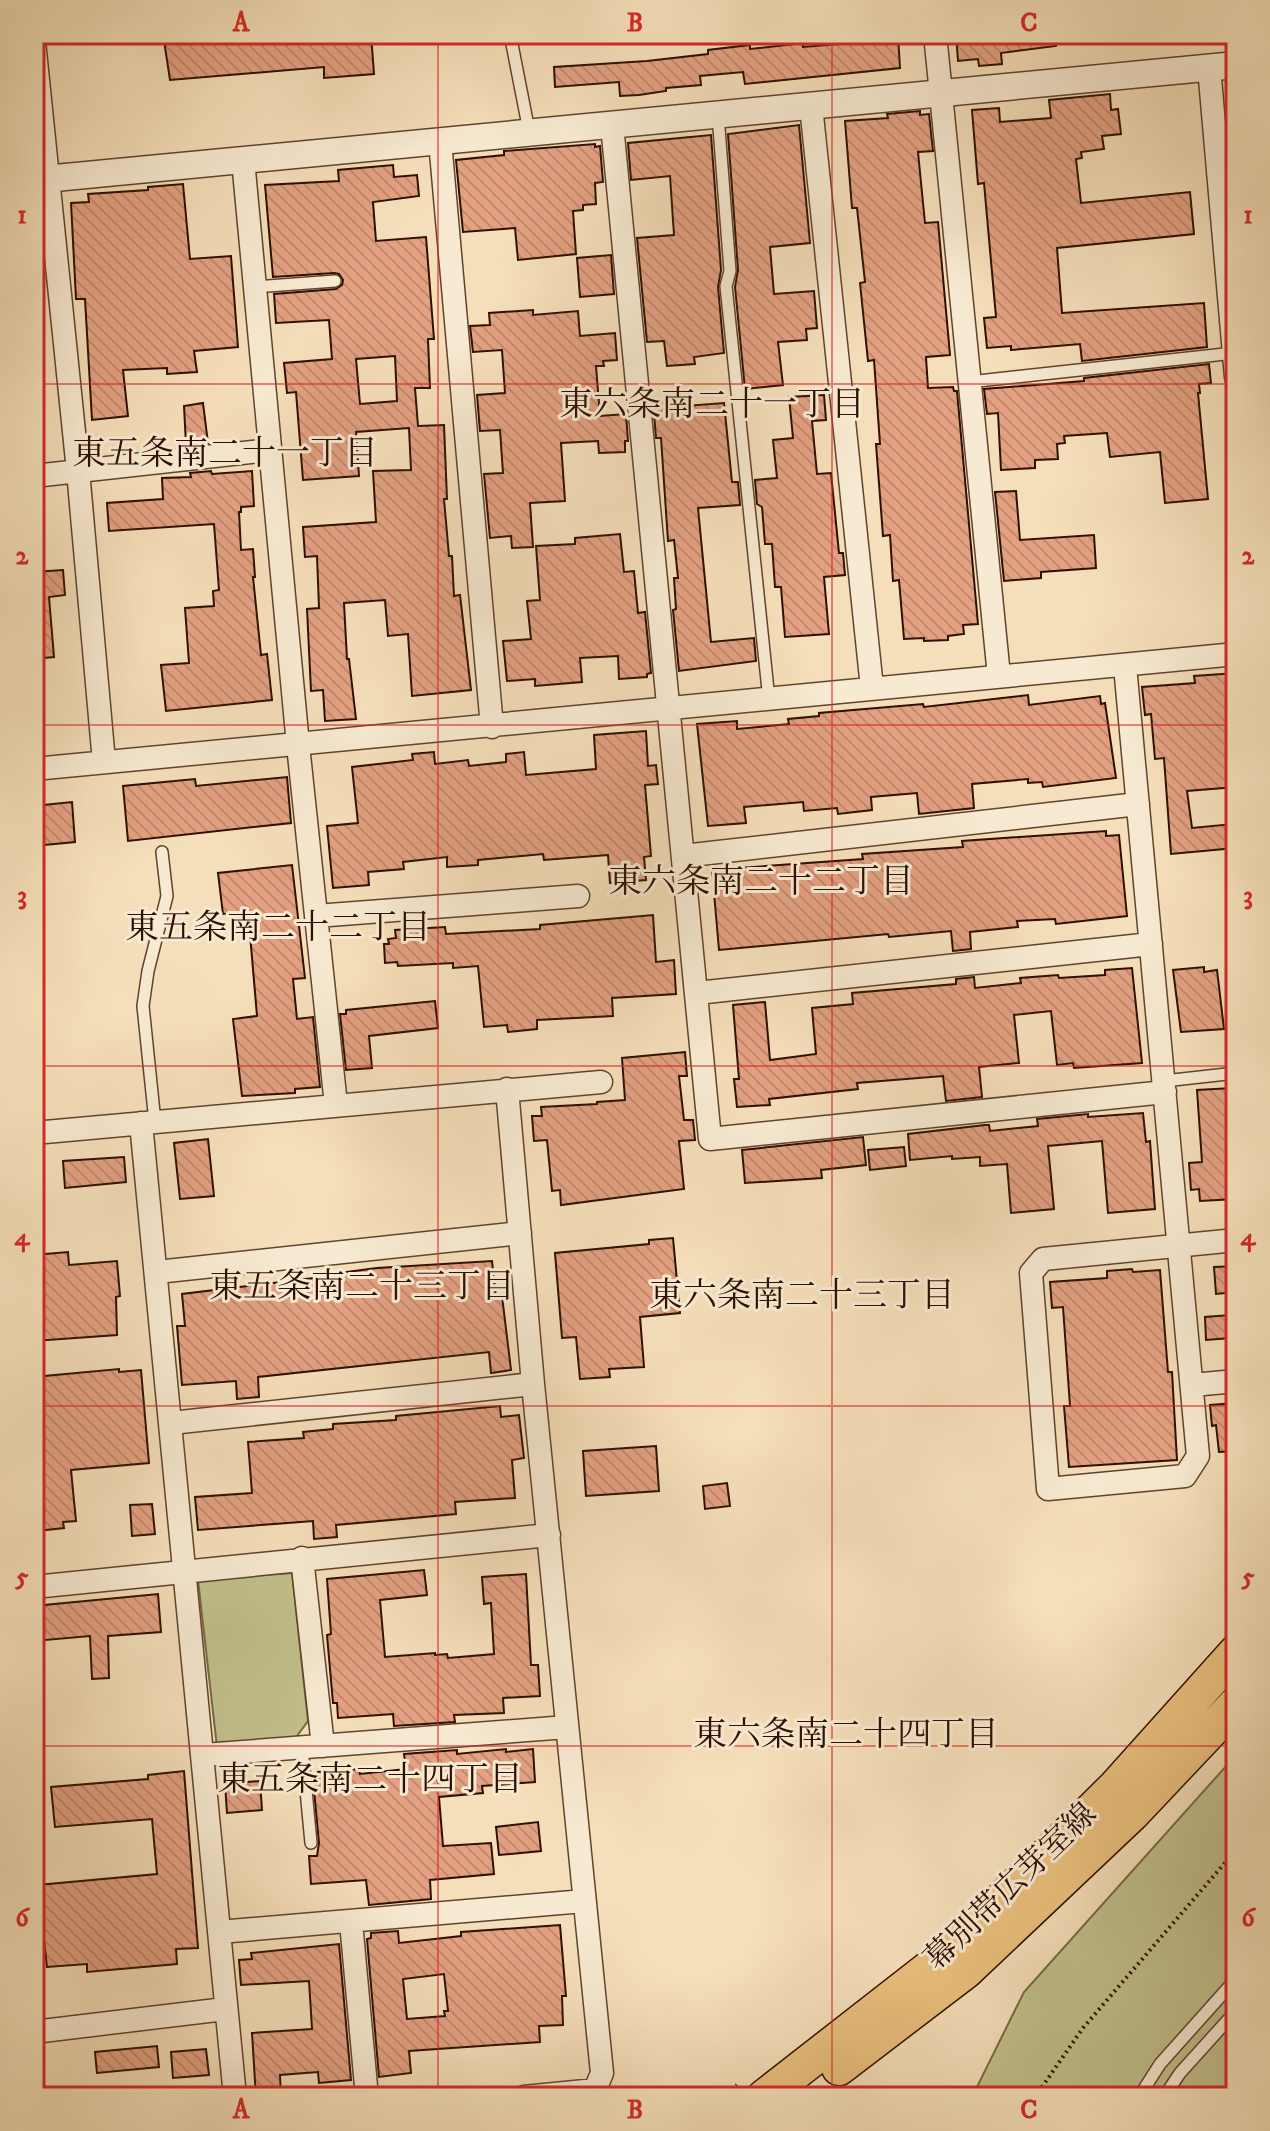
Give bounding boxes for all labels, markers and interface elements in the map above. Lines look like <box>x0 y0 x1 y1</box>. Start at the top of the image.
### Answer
text: A <box>232 7 251 40</box>
text: B <box>627 7 643 40</box>
text: C <box>1020 7 1038 40</box>
text: 1 <box>17 199 27 232</box>
text: 1 <box>1243 199 1253 232</box>
district label: 東六条南二十一丁目 <box>559 384 865 426</box>
district label: 東五条南二十一丁目 <box>72 433 378 475</box>
text: 2 <box>16 540 30 573</box>
text: 2 <box>1242 540 1256 573</box>
district label: 東六条南二十二丁目 <box>608 861 914 903</box>
text: 3 <box>17 880 27 913</box>
text: 3 <box>1243 880 1253 913</box>
district label: 東五条南二十二丁目 <box>125 907 431 949</box>
text: 4 <box>15 1221 31 1254</box>
text: 4 <box>1241 1221 1257 1254</box>
district label: 東五条南二十三丁目 <box>209 1266 515 1308</box>
district label: 東六条南二十三丁目 <box>649 1275 955 1317</box>
text: 5 <box>15 1561 29 1594</box>
text: 5 <box>1241 1561 1255 1594</box>
district label: 東六条南二十四丁目 <box>693 1714 999 1756</box>
district label: 東五条南二十四丁目 <box>217 1759 523 1801</box>
street label: 幕別帯広芽室線 <box>917 1795 1105 1979</box>
text: 6 <box>15 1902 30 1935</box>
text: 6 <box>1241 1902 1256 1935</box>
text: A <box>232 2094 251 2127</box>
text: B <box>627 2094 643 2127</box>
text: C <box>1020 2094 1038 2127</box>

